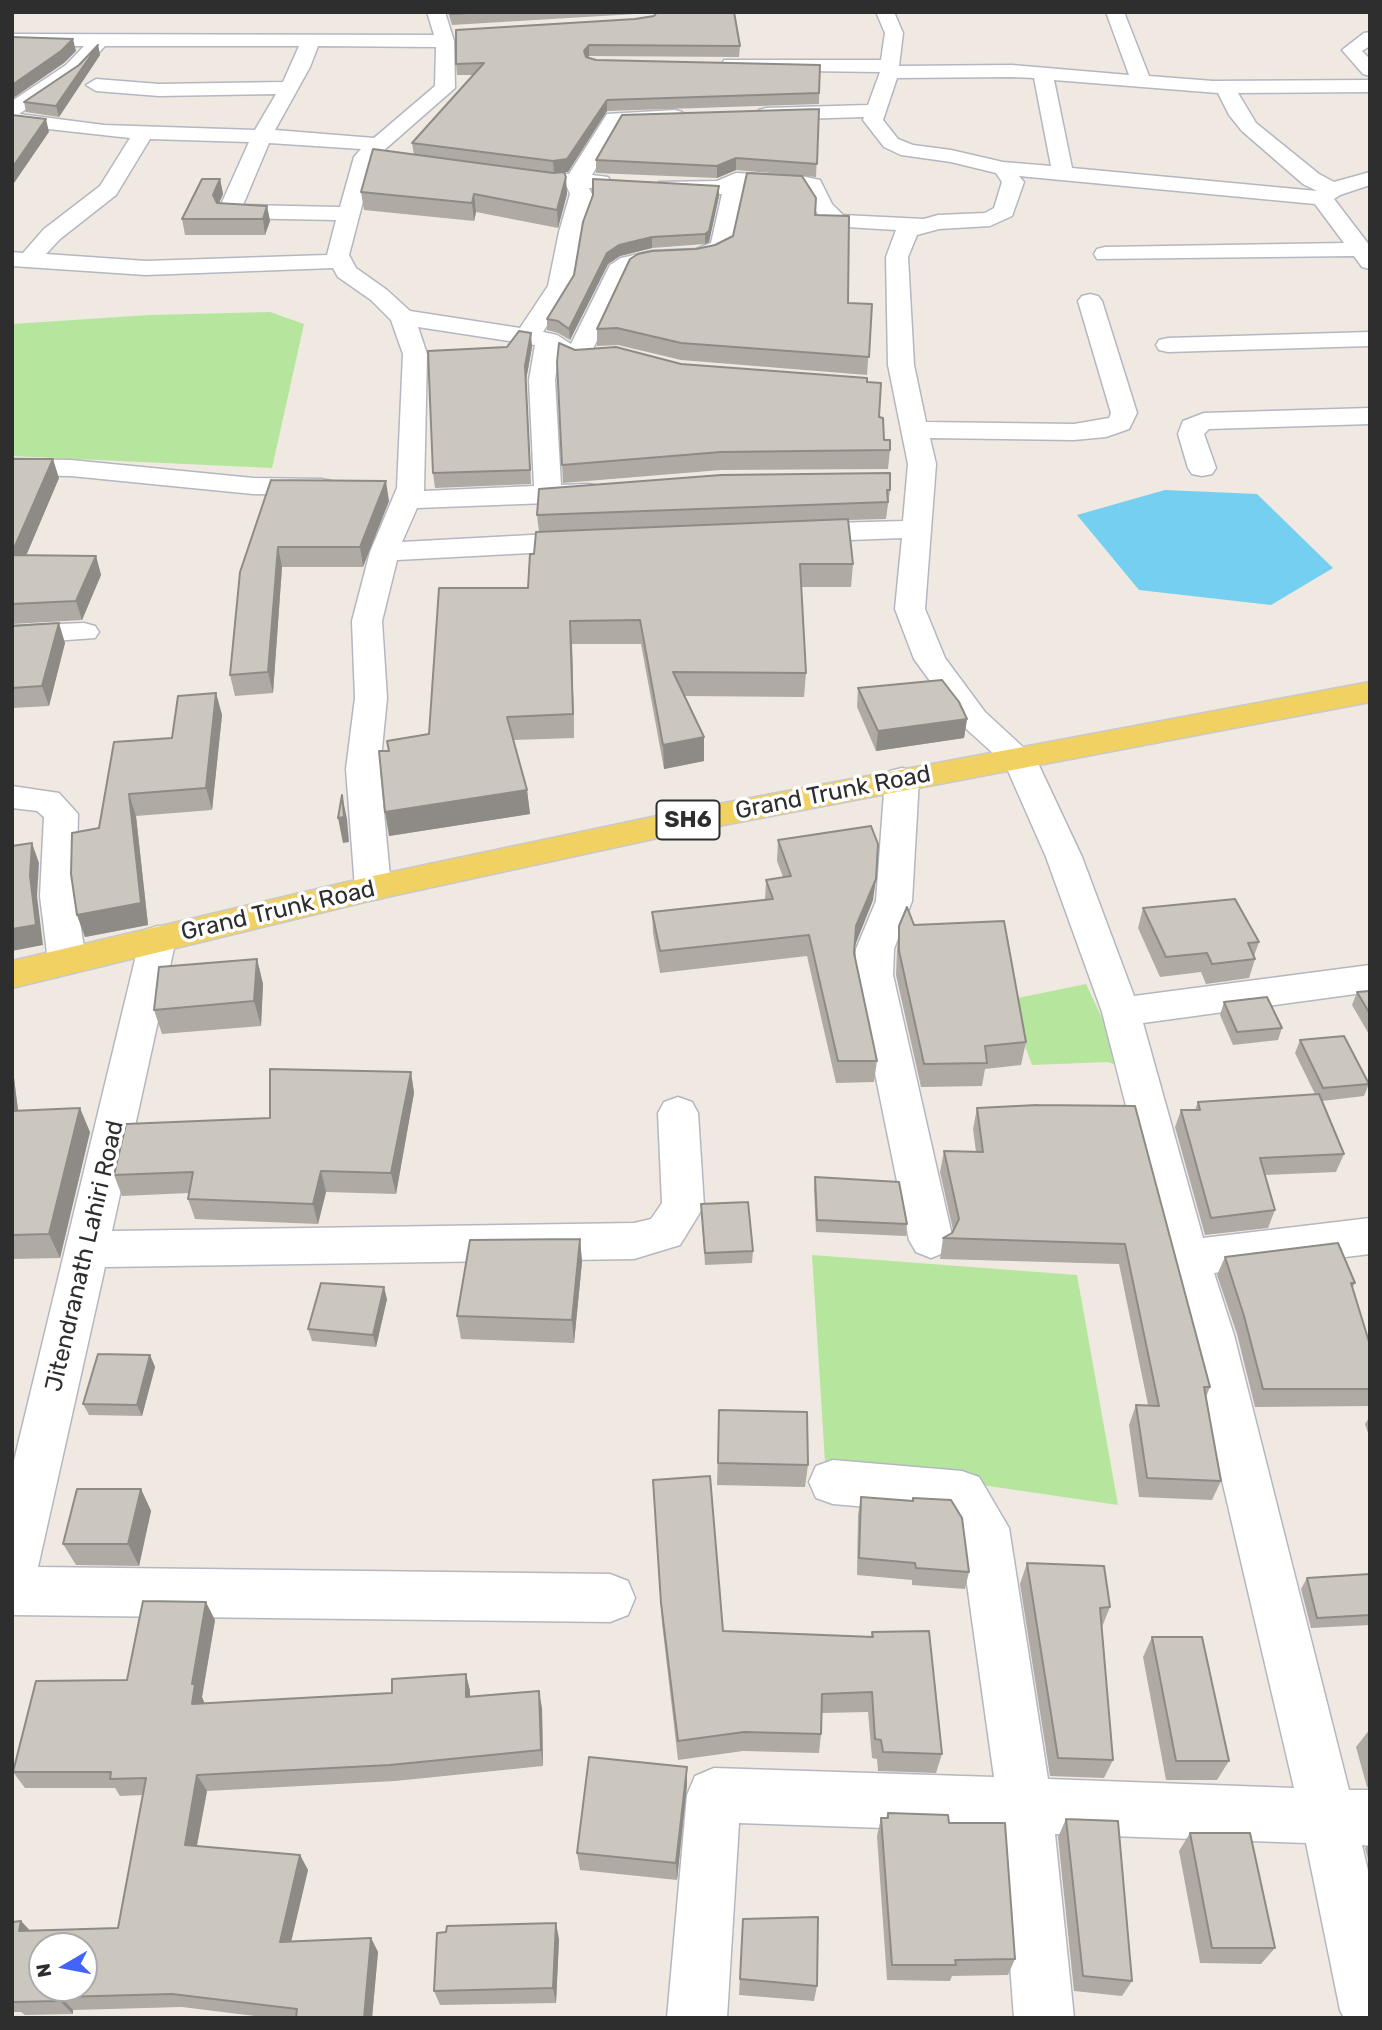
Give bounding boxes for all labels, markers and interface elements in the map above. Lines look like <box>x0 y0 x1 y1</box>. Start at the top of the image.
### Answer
street label: Grand Trunk Road <box>733 760 933 826</box>
road number: SH6 <box>656 800 720 840</box>
street label: Grand Trunk Road <box>178 875 378 947</box>
street label: Jitendranath Lahiri Road <box>40 1118 130 1394</box>
north arrow <box>28 1932 98 2002</box>
text: N <box>31 1962 56 1979</box>

